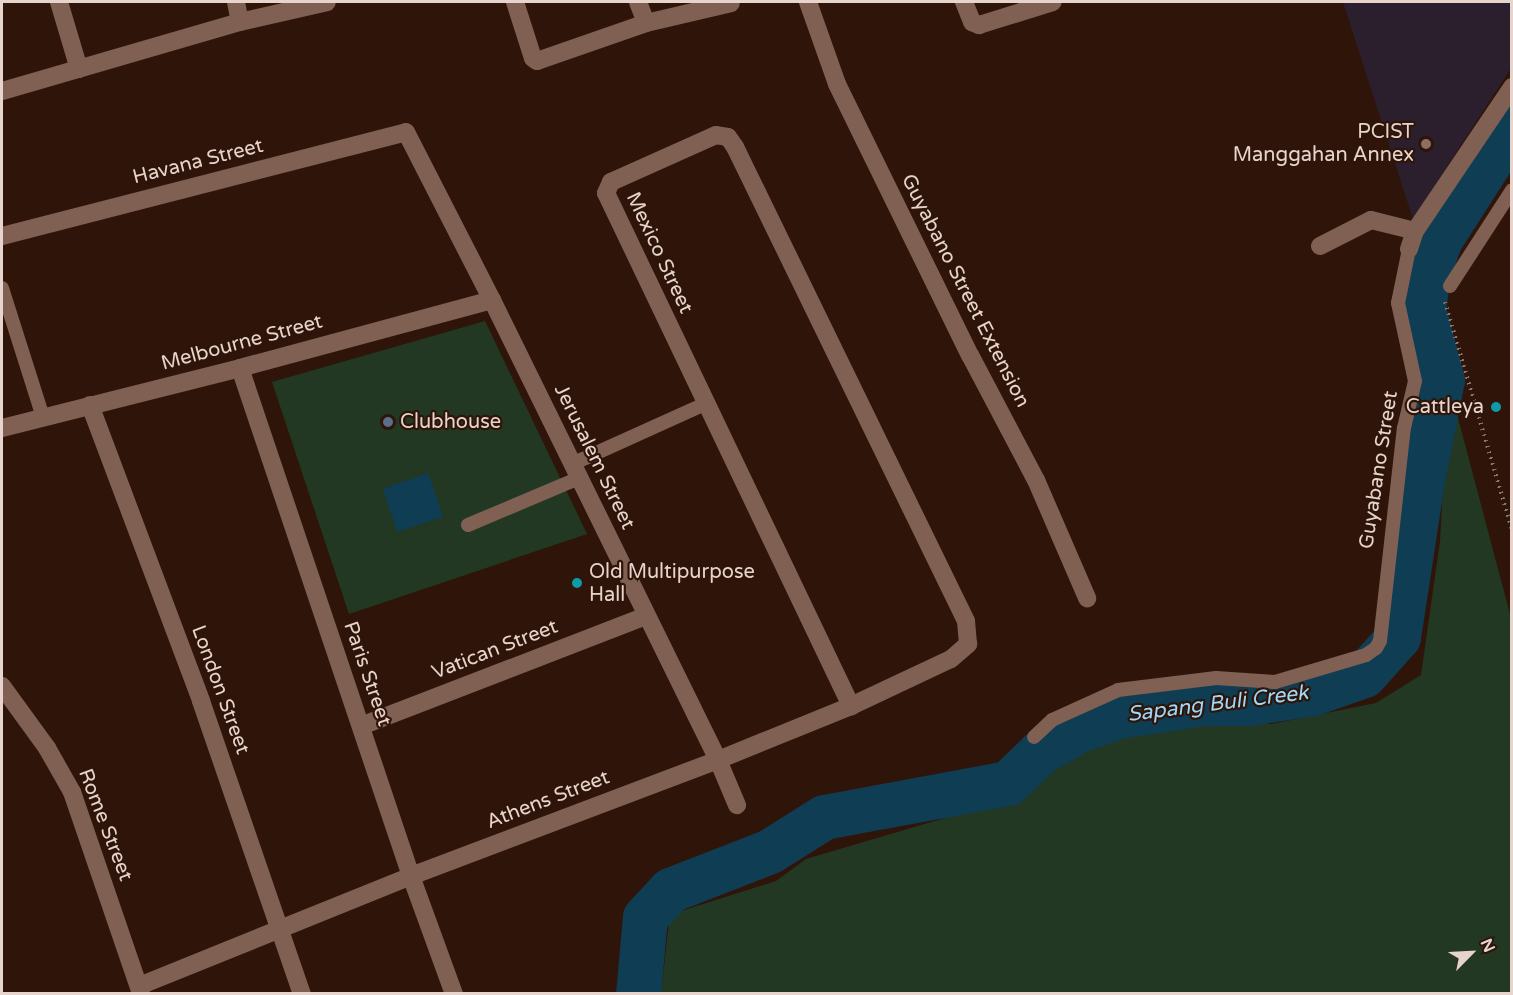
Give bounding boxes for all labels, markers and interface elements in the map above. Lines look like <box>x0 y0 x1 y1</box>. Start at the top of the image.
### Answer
place label: PCIST Manggahan Annex <box>1233 120 1414 167</box>
street label: Havana Street <box>130 134 266 190</box>
marker: PCIST Manggahan Annex <box>1419 137 1433 151</box>
street label: Guyabano Street Extension <box>896 170 1034 412</box>
street label: Mexico Street <box>620 189 698 317</box>
street label: Melbourne Street <box>159 310 325 376</box>
street label: Jerusalem Street <box>549 381 639 533</box>
street label: Guyabano Street <box>1355 389 1403 551</box>
place label: Cattleya <box>1406 395 1484 419</box>
marker: Cattleya <box>1489 400 1503 414</box>
place label: Clubhouse <box>400 410 501 434</box>
marker: Clubhouse <box>381 415 395 429</box>
place label: Old Multipurpose Hall <box>589 560 755 607</box>
marker: Old Multipurpose Hall <box>570 576 584 590</box>
street label: Vatican Street <box>429 615 561 685</box>
street label: Paris Street <box>338 619 396 729</box>
street label: London Street <box>186 622 254 758</box>
water label: Sapang Buli Creek <box>1126 680 1310 728</box>
street label: Rome Street <box>73 765 137 885</box>
street label: Athens Street <box>483 766 613 834</box>
north arrow <box>1441 923 1501 983</box>
text: N <box>1476 936 1499 956</box>

